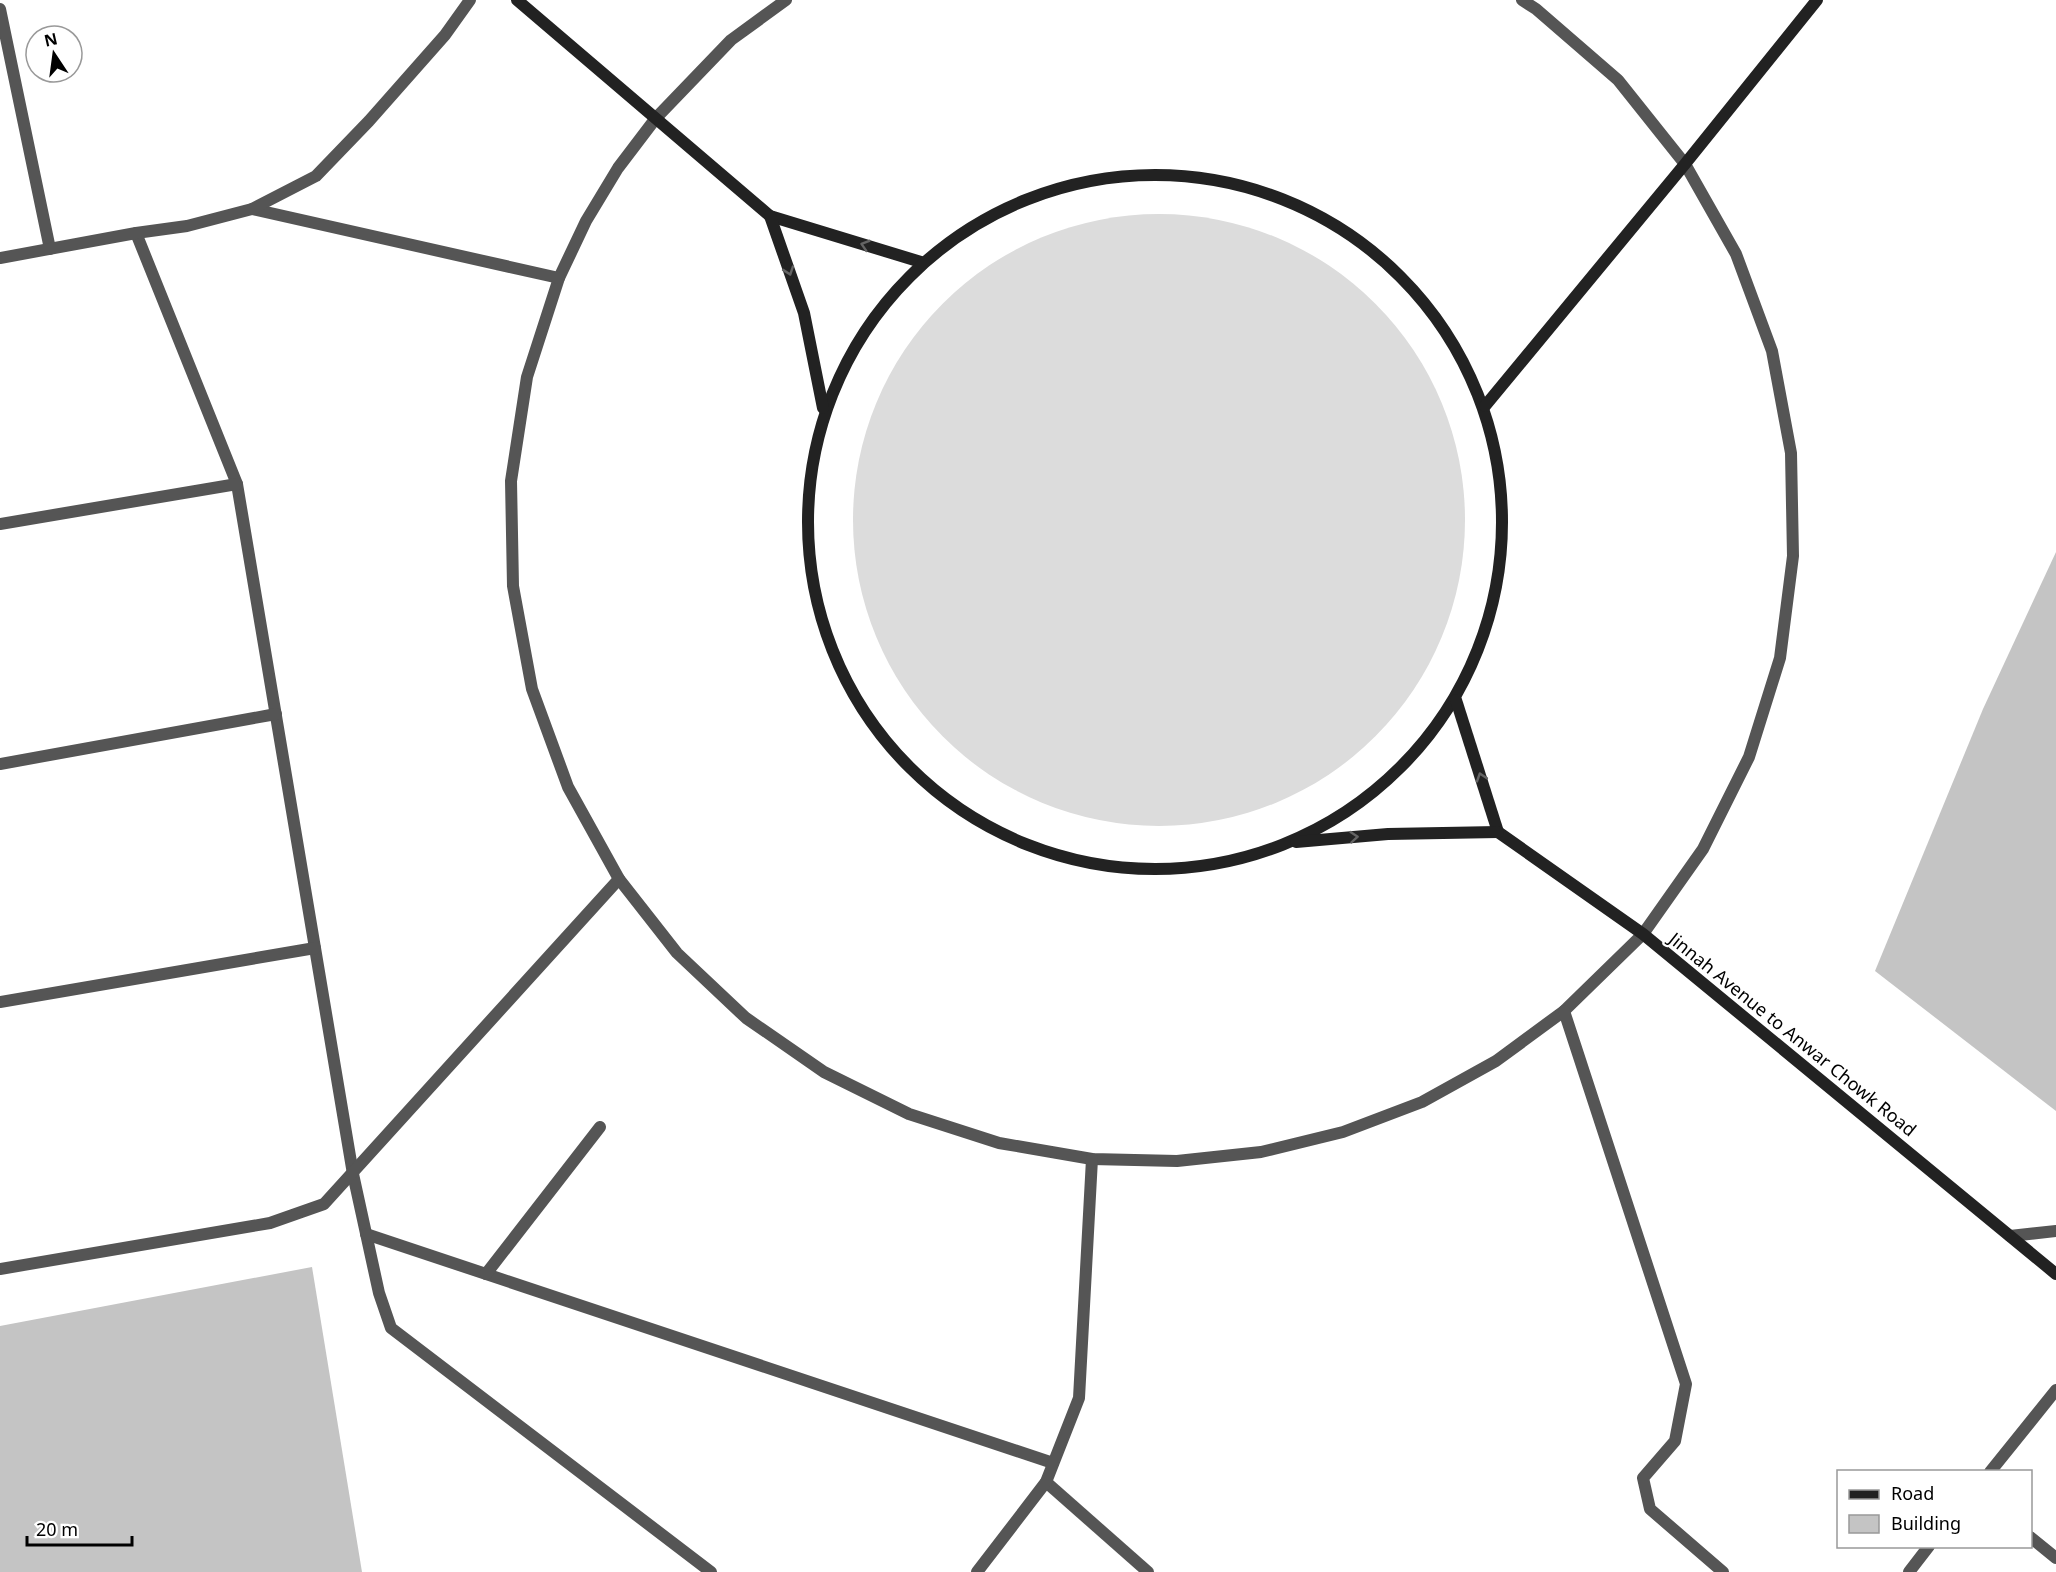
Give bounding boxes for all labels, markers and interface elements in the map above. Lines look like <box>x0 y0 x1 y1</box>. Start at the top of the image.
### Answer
north arrow <box>24 24 84 84</box>
text: N <box>42 27 59 52</box>
one-way arrow <box>860 240 871 252</box>
one-way arrow <box>781 265 794 276</box>
one-way arrow <box>1475 772 1488 783</box>
one-way arrow <box>1349 831 1358 844</box>
street label: Jinnah Avenue to Anwar Chowk Road <box>1663 925 1922 1141</box>
legend <box>1837 1470 2032 1548</box>
text: Road <box>1891 1481 1934 1505</box>
scale bar <box>27 1509 132 1547</box>
text: Building <box>1891 1511 1961 1535</box>
text: 20 m <box>36 1517 78 1541</box>

